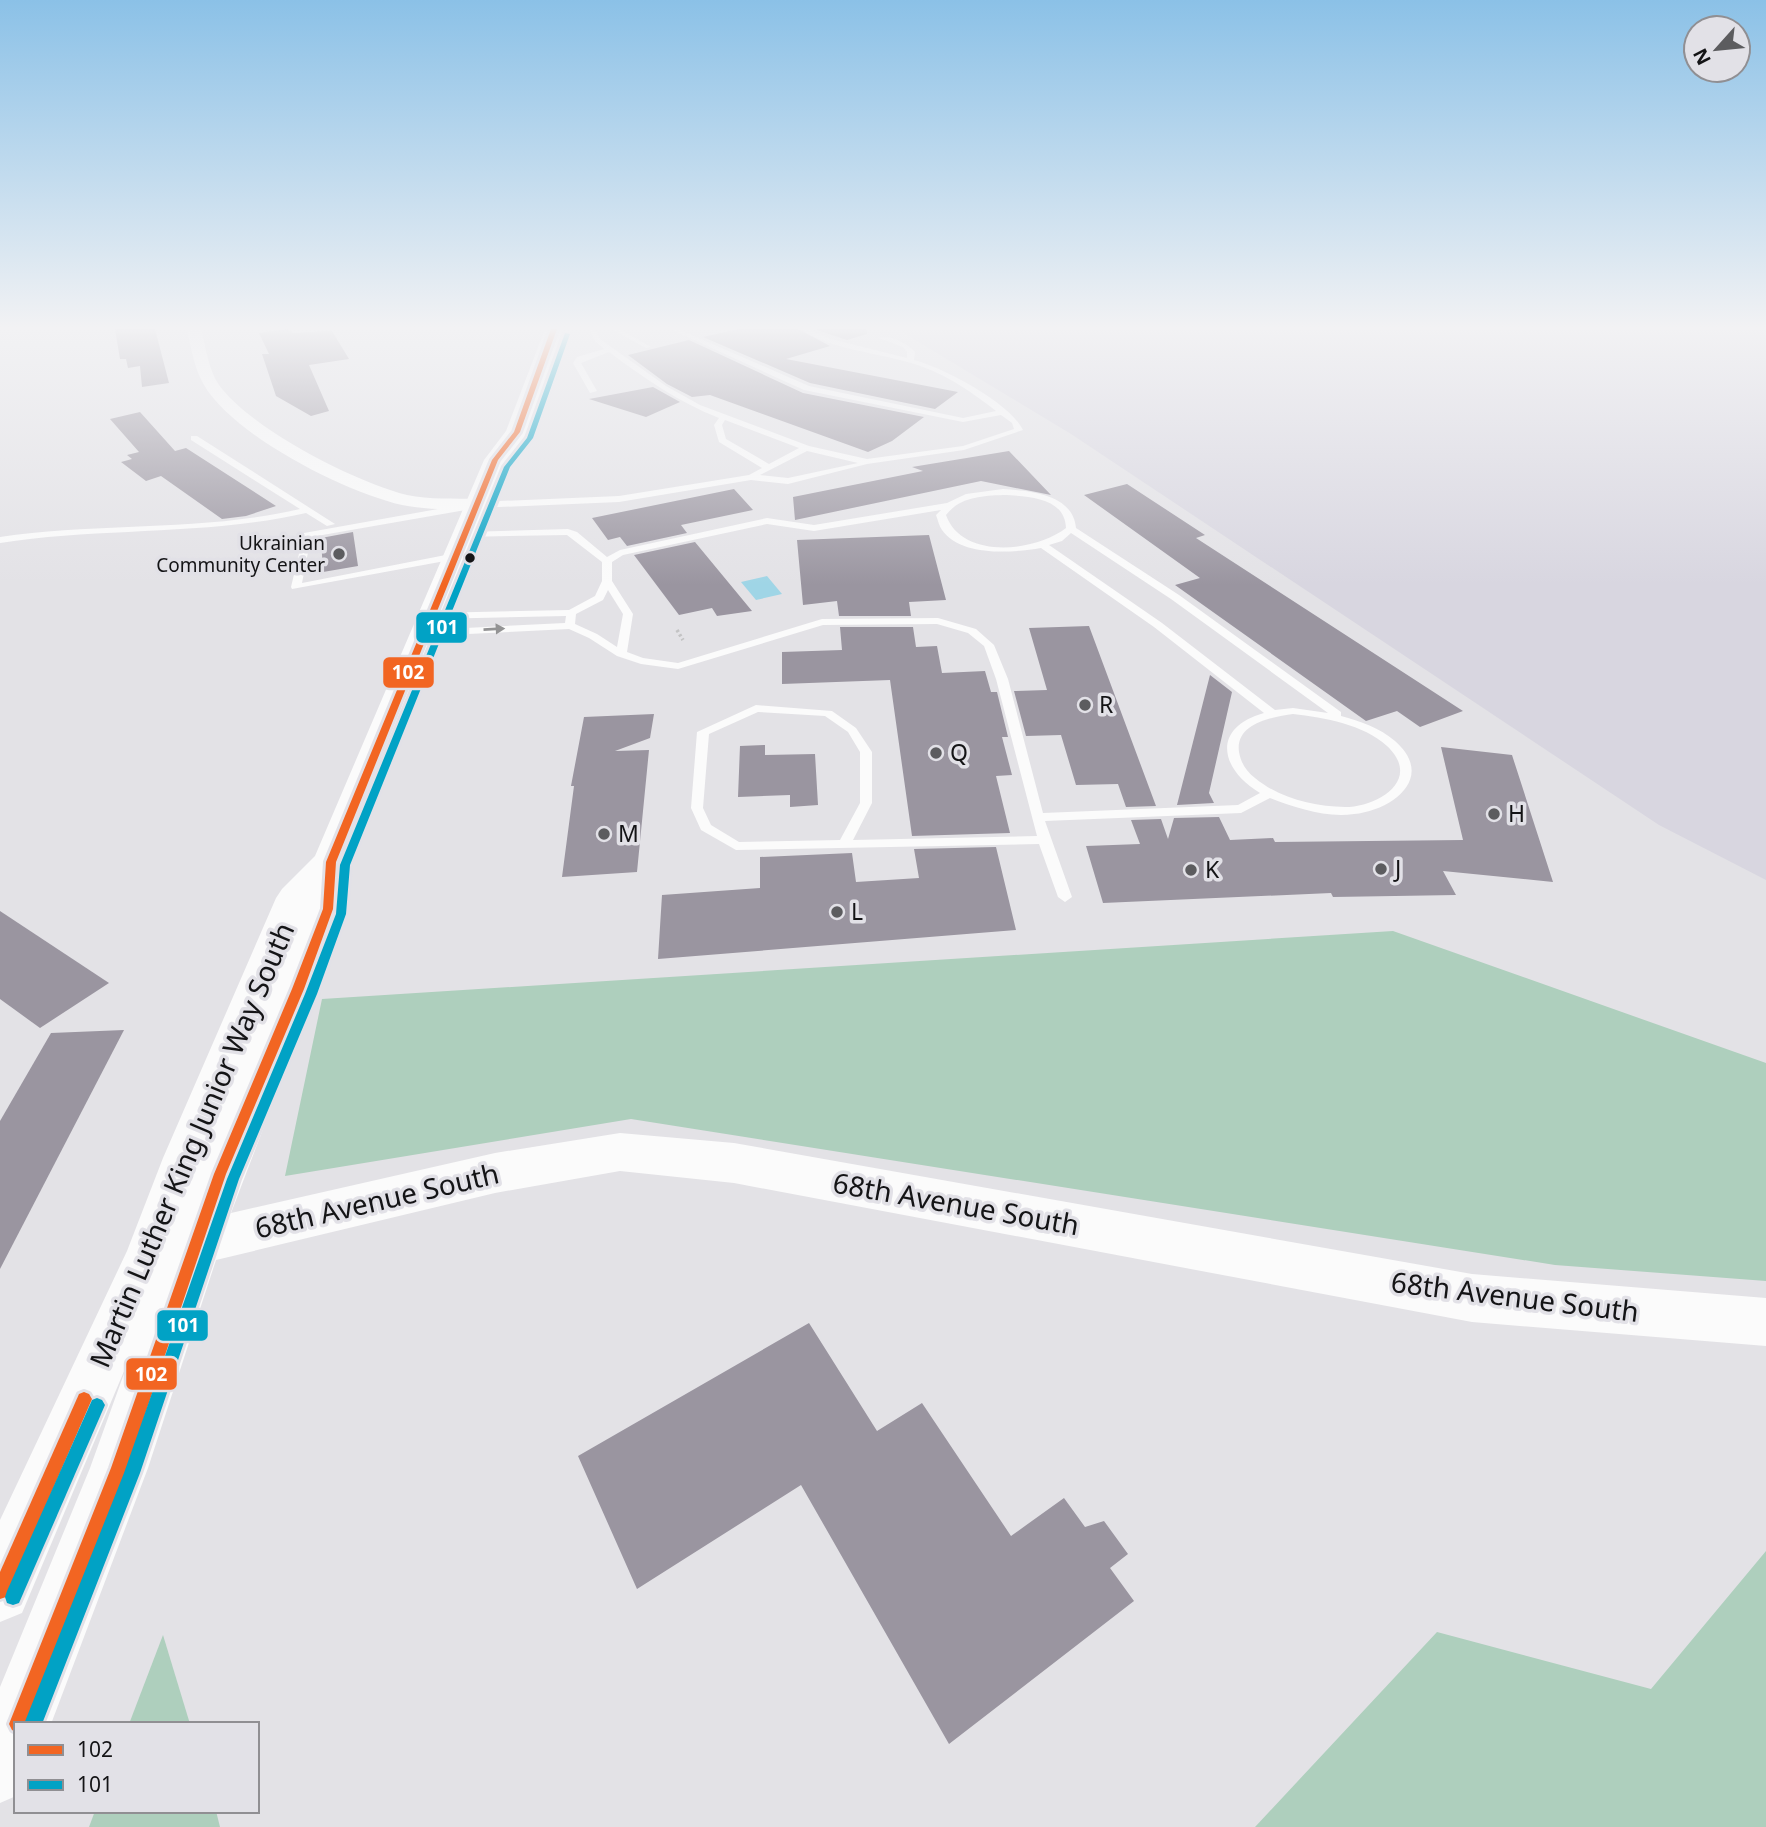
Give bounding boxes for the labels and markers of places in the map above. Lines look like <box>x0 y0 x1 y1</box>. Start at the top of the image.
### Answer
place label: Ukrainian Community Center <box>156 530 325 578</box>
marker: Ukrainian Community Center <box>331 546 347 562</box>
unlabelled marker <box>463 551 477 565</box>
place label: R <box>1099 688 1113 720</box>
marker: R <box>1077 697 1093 713</box>
place label: Q <box>950 736 968 768</box>
marker: Q <box>928 745 944 761</box>
place label: H <box>1508 797 1525 829</box>
marker: H <box>1486 806 1502 822</box>
place label: M <box>618 817 639 849</box>
marker: M <box>596 826 612 842</box>
place label: J <box>1393 852 1401 884</box>
place label: K <box>1205 853 1220 885</box>
marker: J <box>1373 861 1389 877</box>
marker: K <box>1183 862 1199 878</box>
place label: L <box>851 895 863 927</box>
marker: L <box>829 904 845 920</box>

